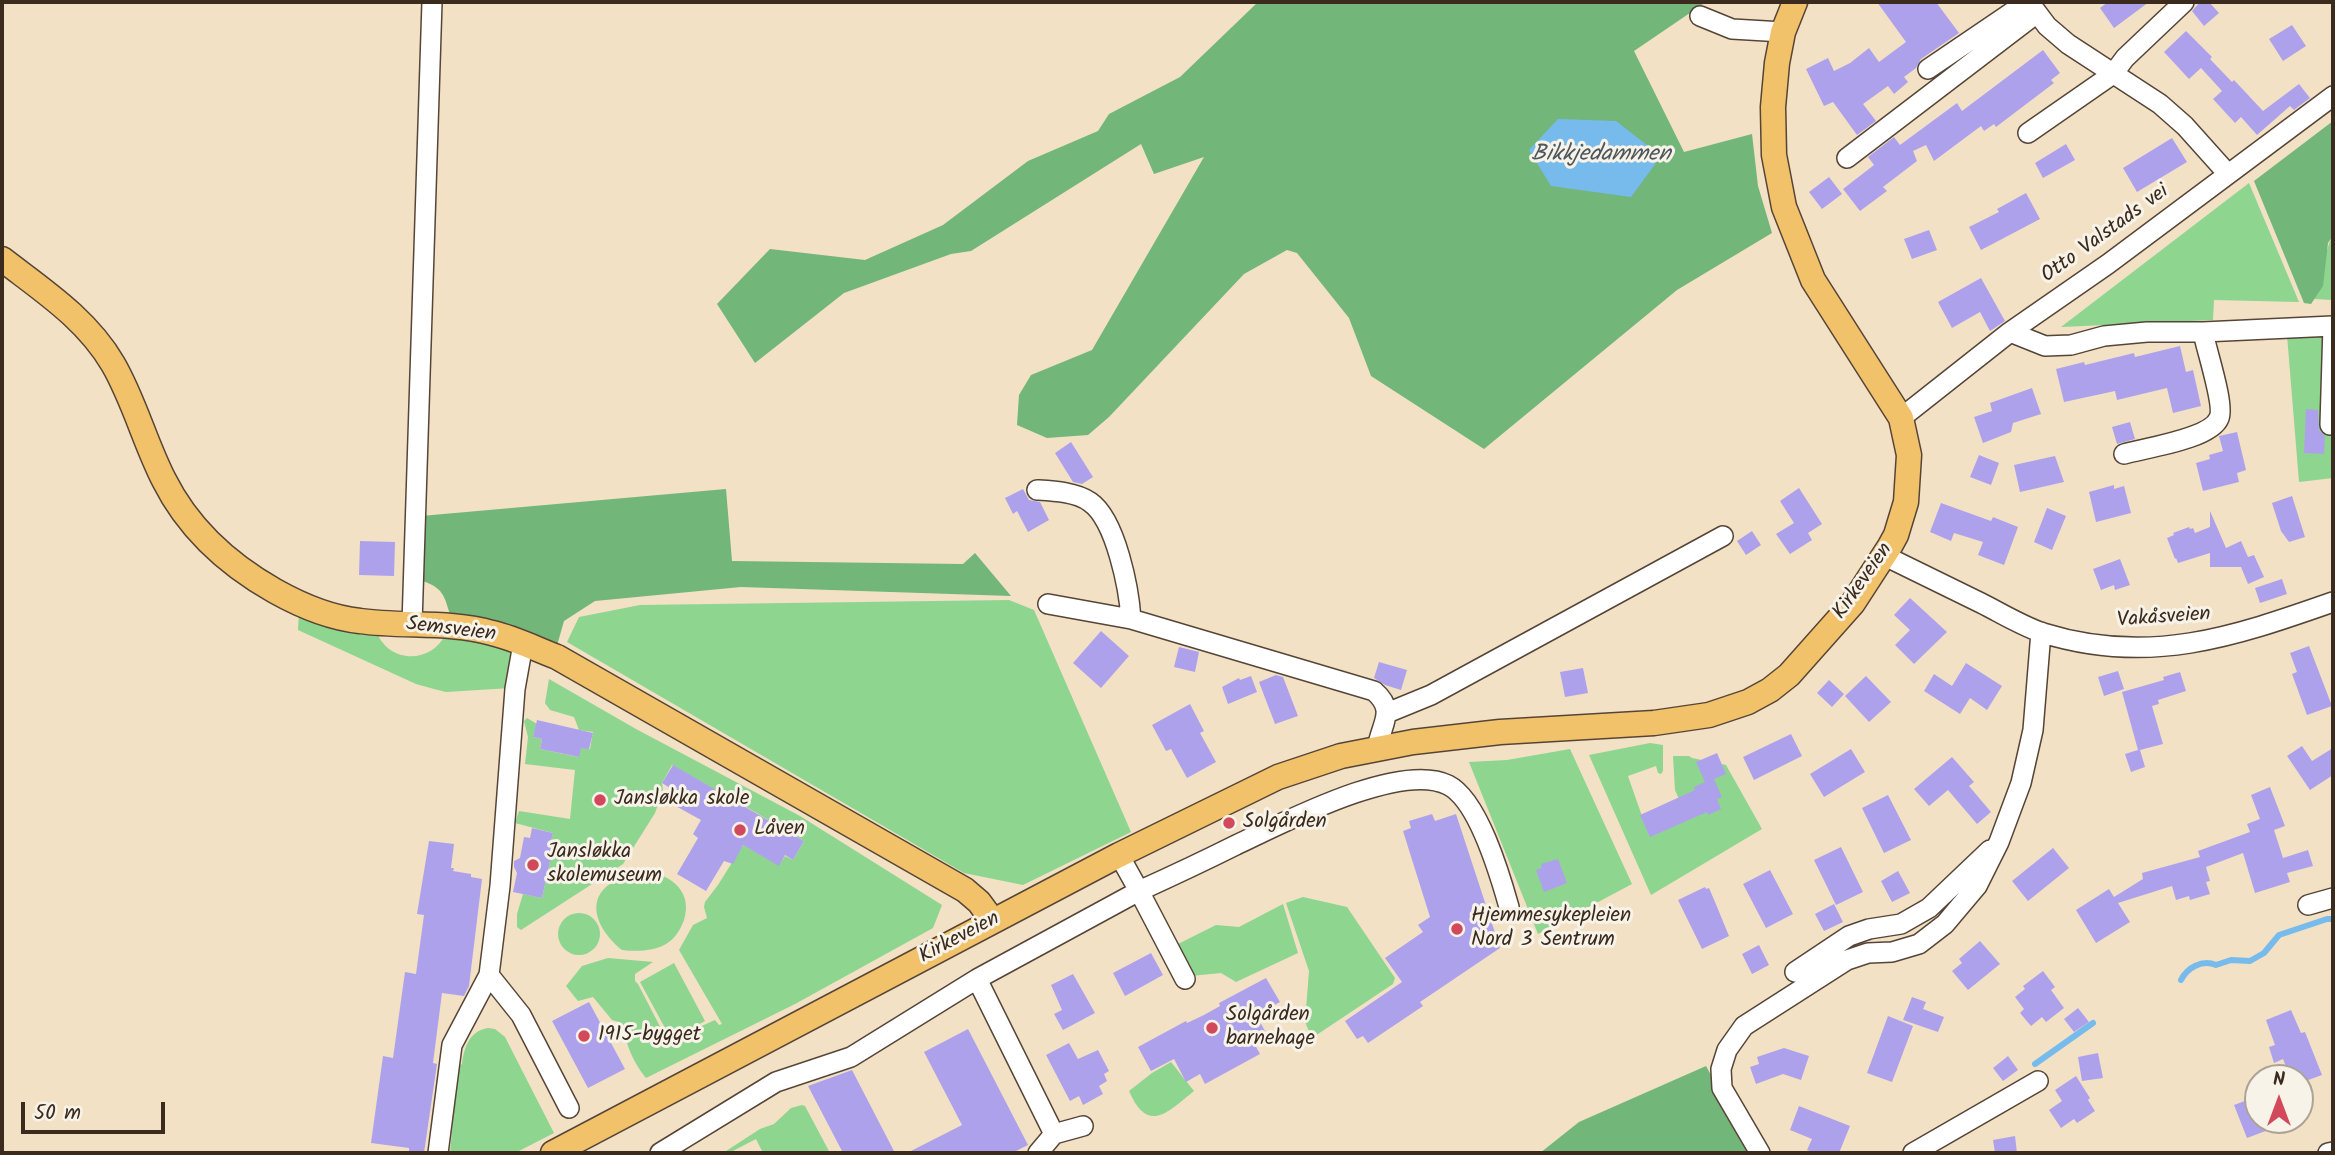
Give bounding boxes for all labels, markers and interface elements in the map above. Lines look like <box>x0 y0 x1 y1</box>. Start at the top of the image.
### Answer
water label: Bikkjedammen <box>1531 142 1671 170</box>
street label: Otto Valstads vei <box>2037 180 2175 290</box>
street label: Kirkeveien <box>1829 539 1899 625</box>
street label: Vakåsveien <box>2116 603 2212 635</box>
street label: Semsveien <box>405 613 497 649</box>
place label: Jansløkka skole <box>614 787 749 813</box>
marker: Jansløkka skole <box>592 792 608 808</box>
place label: Solgården <box>1243 810 1327 836</box>
marker: Solgården <box>1221 815 1237 831</box>
place label: Låven <box>754 817 805 843</box>
marker: Låven <box>732 822 748 838</box>
place label: Jansløkka skolemuseum <box>547 840 662 890</box>
marker: Jansløkka skolemuseum <box>525 857 541 873</box>
place label: Hjemmesykepleien Nord 3 Sentrum <box>1471 904 1631 954</box>
street label: Kirkeveien <box>915 907 1005 971</box>
marker: Hjemmesykepleien Nord 3 Sentrum <box>1449 921 1465 937</box>
place label: Solgården barnehage <box>1226 1003 1315 1053</box>
marker: Solgården barnehage <box>1204 1020 1220 1036</box>
place label: 1915-bygget <box>598 1023 701 1049</box>
marker: 1915-bygget <box>576 1028 592 1044</box>
north arrow <box>2244 1064 2314 1134</box>
text: N <box>2273 1065 2285 1095</box>
scale bar <box>24 1088 168 1132</box>
text: 50 m <box>34 1097 81 1130</box>

